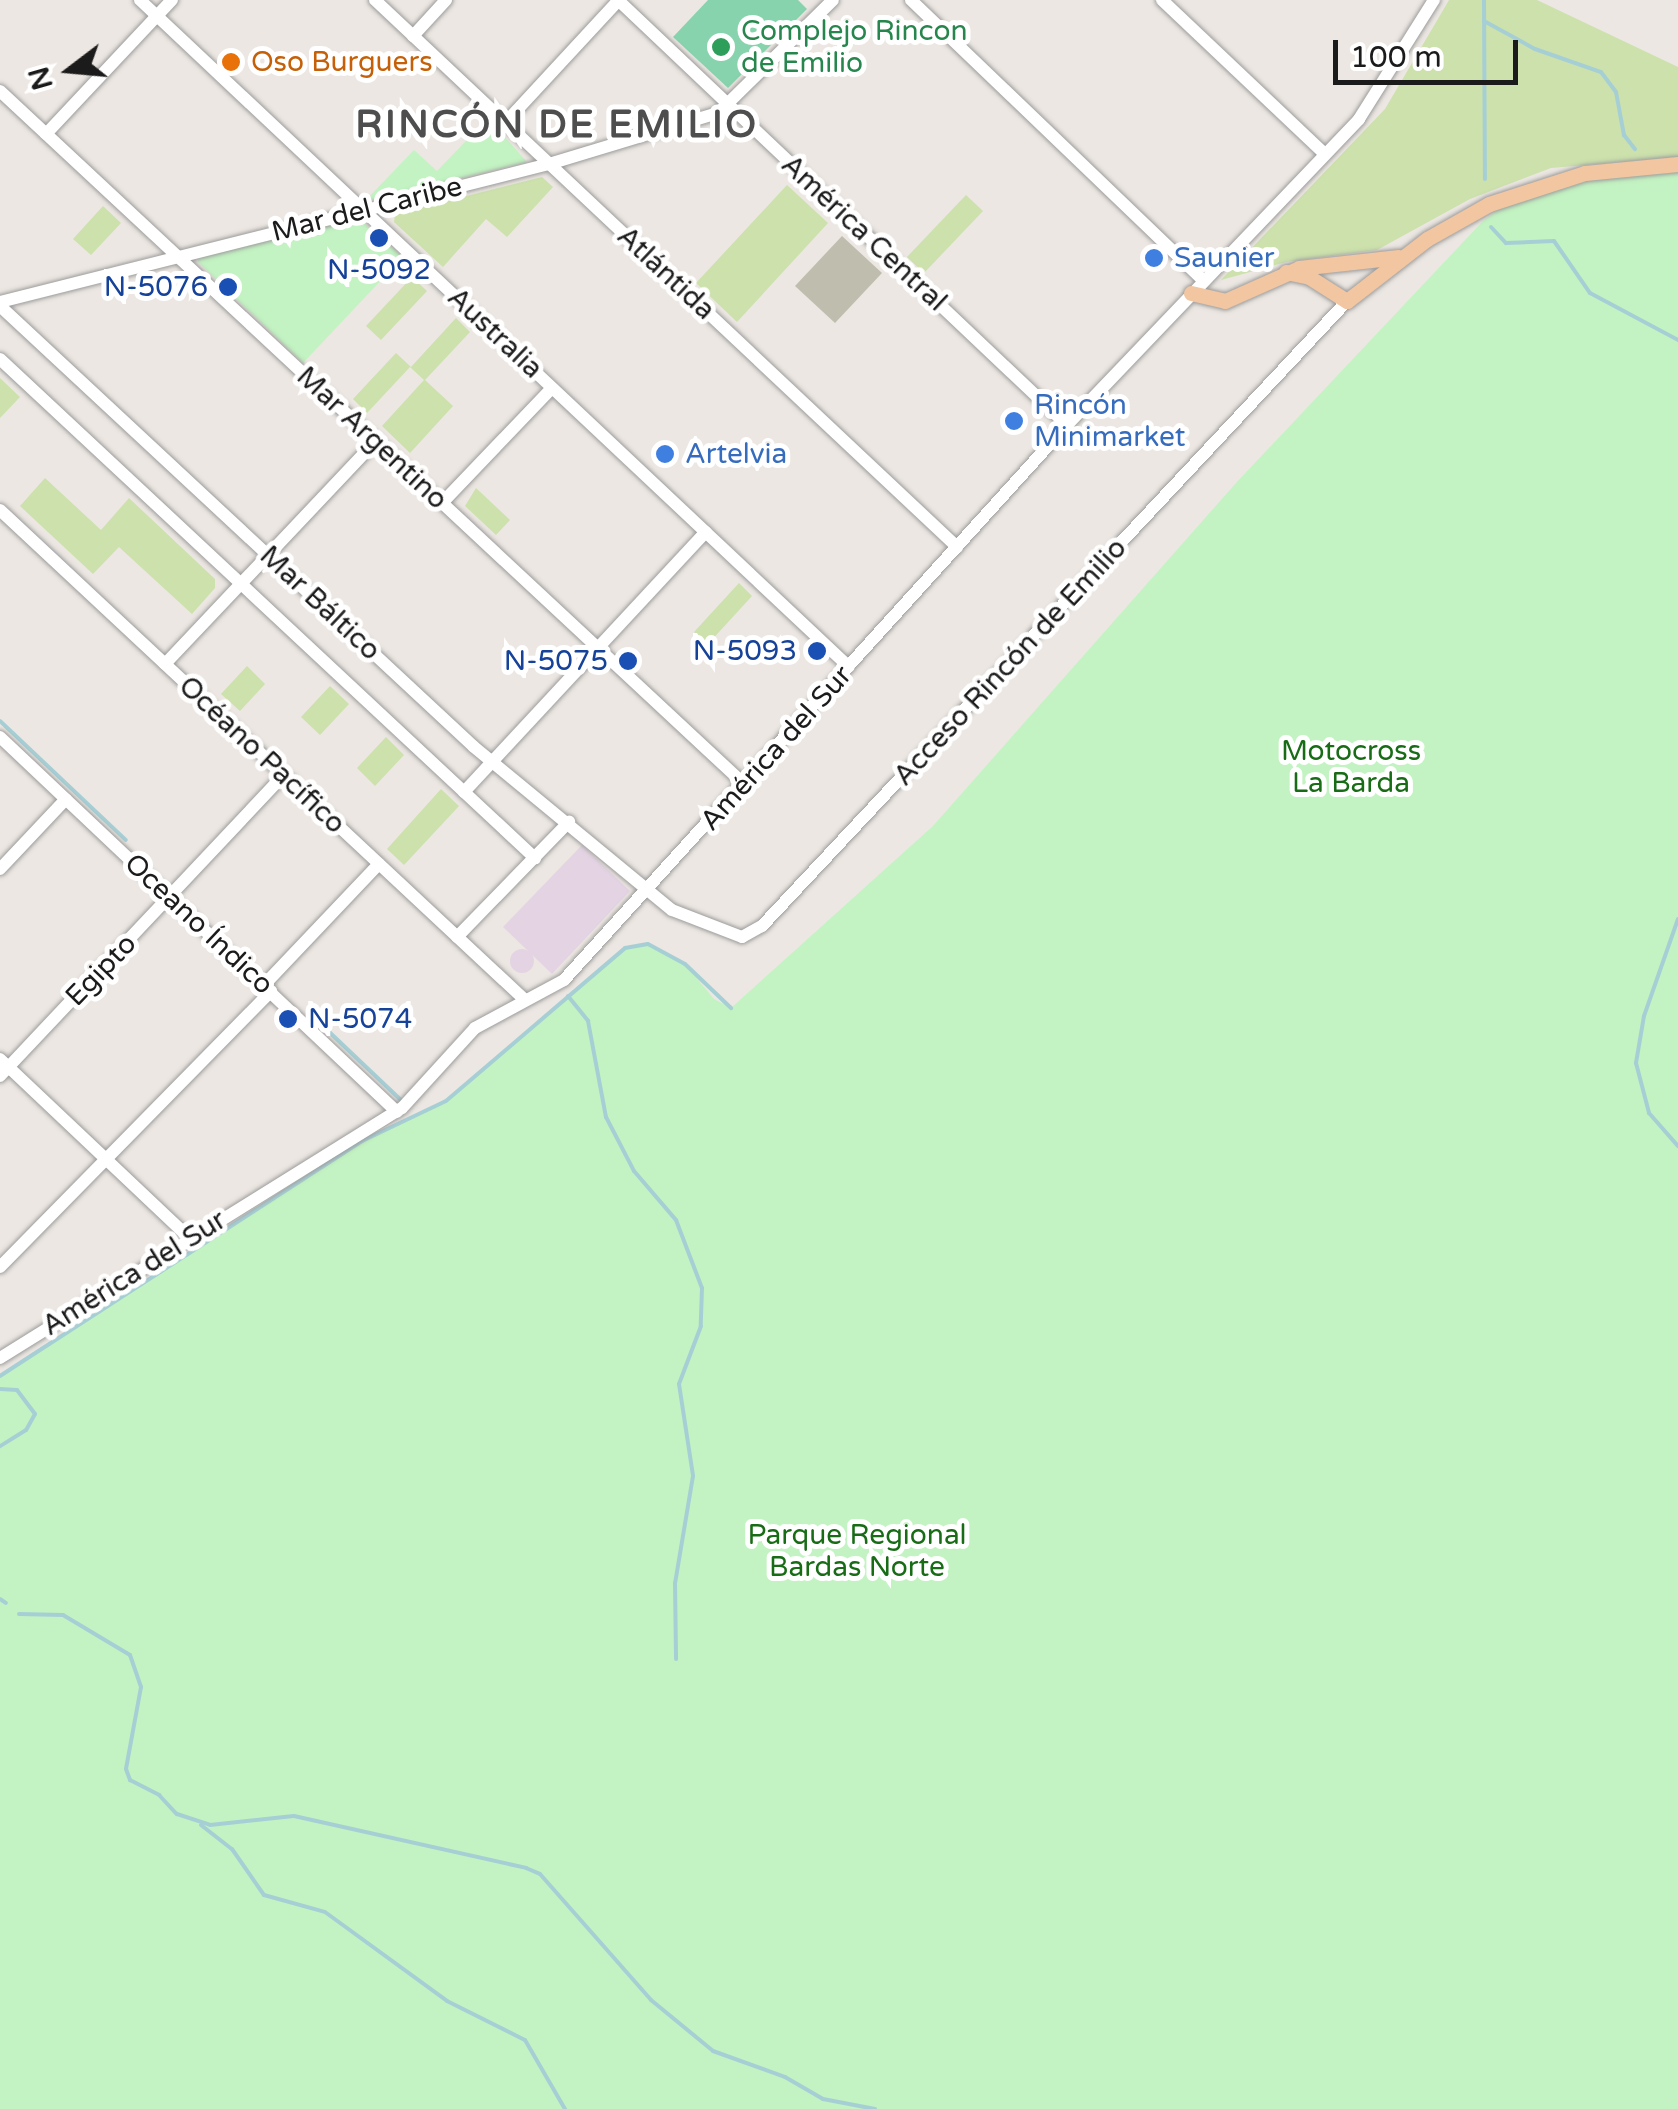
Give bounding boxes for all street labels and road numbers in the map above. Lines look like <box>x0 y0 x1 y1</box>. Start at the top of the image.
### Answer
street label: América Central <box>774 148 954 318</box>
street label: Mar del Caribe <box>268 169 466 249</box>
street label: Atlántida <box>610 219 722 327</box>
street label: Australia <box>440 281 550 385</box>
street label: Mar Argentino <box>290 360 454 516</box>
street label: Acceso Rincón de Emilio <box>887 531 1133 793</box>
street label: Mar Báltico <box>253 539 387 667</box>
street label: América del Sur <box>693 659 859 837</box>
street label: Océano Pacífico <box>172 669 352 841</box>
street label: Oceano Índico <box>118 847 280 1001</box>
street label: Egipto <box>59 927 143 1013</box>
street label: América del Sur <box>36 1203 232 1343</box>

